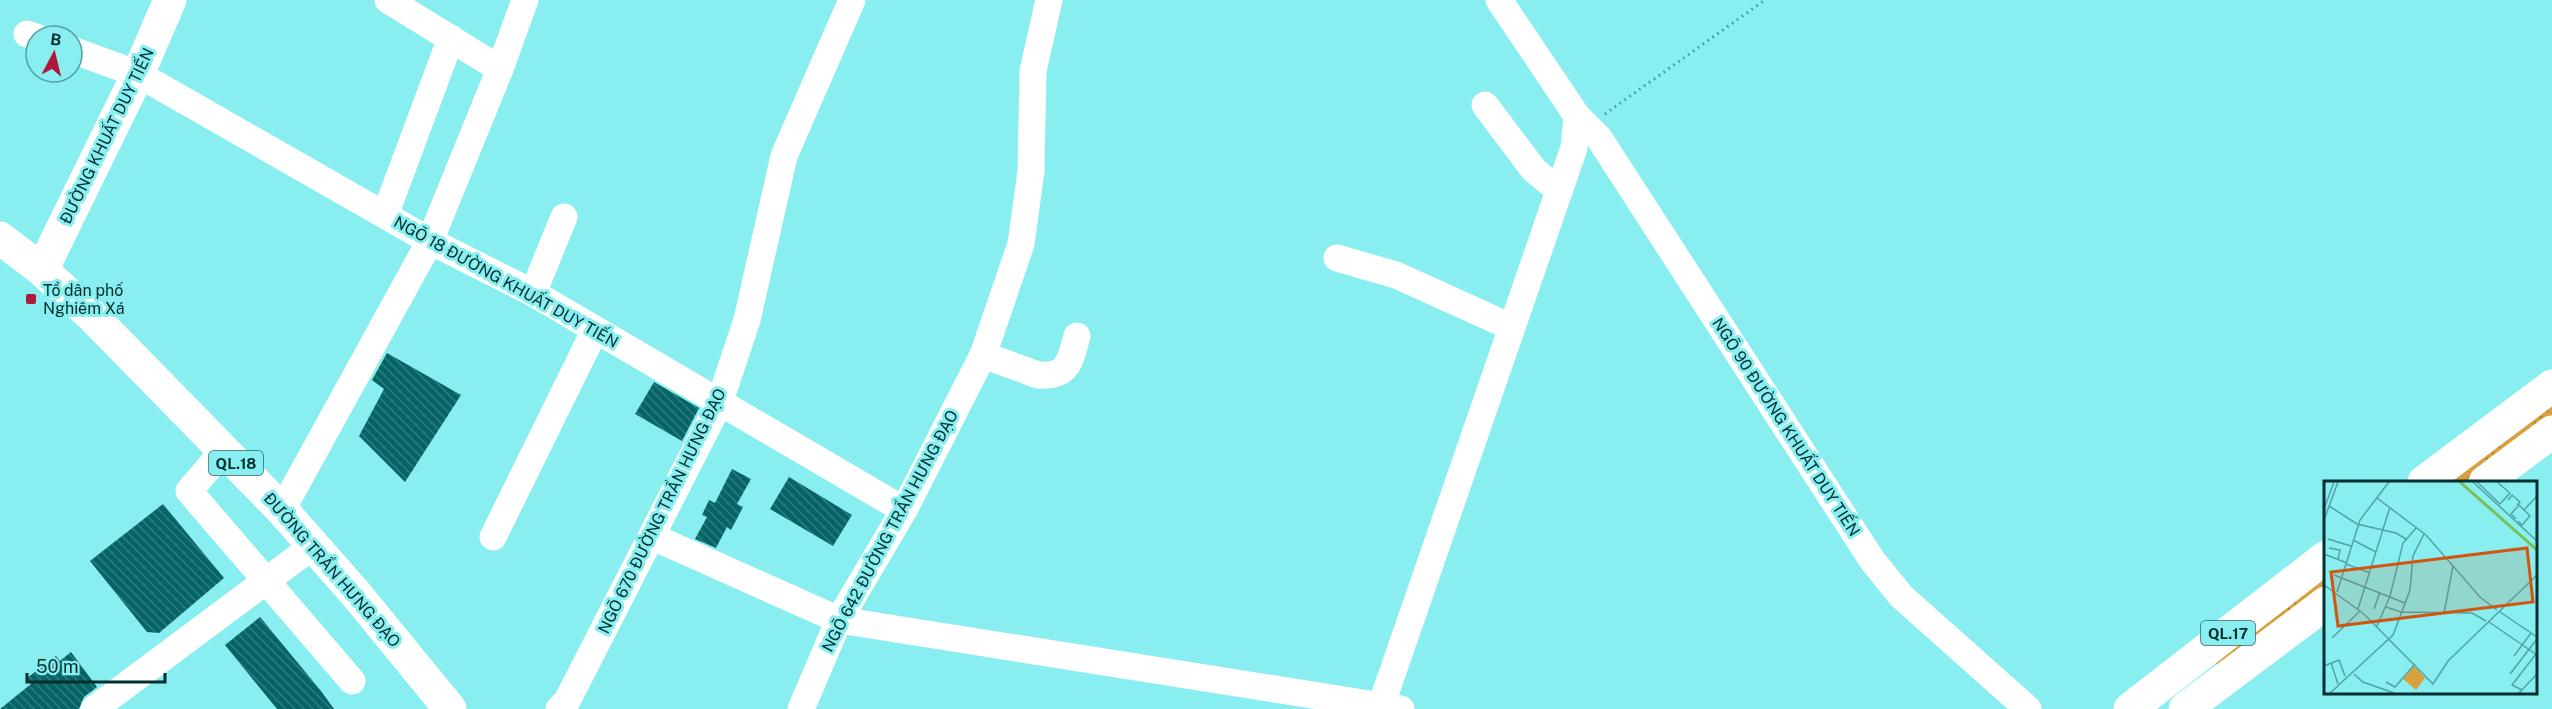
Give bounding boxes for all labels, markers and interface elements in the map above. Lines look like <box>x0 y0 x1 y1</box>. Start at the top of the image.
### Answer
north arrow <box>24 24 84 84</box>
text: B <box>49 30 62 50</box>
street label: ĐƯỜNG KHUẤT DUY TIẾN <box>53 44 158 227</box>
street label: NGÕ 18 ĐƯỜNG KHUẤT DUY TIẾN <box>390 210 623 352</box>
place label: Tổ dân phố Nghiêm Xá <box>43 281 125 318</box>
marker: Tổ dân phố Nghiêm Xá <box>24 292 38 306</box>
street label: NGÕ 90 ĐƯỜNG KHUẤT DUY TIẾN <box>1708 313 1866 540</box>
street label: NGÕ 670 ĐƯỜNG TRẦN HƯNG ĐẠO <box>592 384 730 637</box>
street label: NGÕ 642 ĐƯỜNG TRẦN HƯNG ĐẠO <box>816 406 962 655</box>
road number: QL.18 <box>209 451 263 475</box>
inset map <box>2324 481 2537 694</box>
street label: ĐƯỜNG TRẦN HƯNG ĐẠO <box>260 488 406 651</box>
road number: QL.17 <box>2201 621 2255 645</box>
scale bar <box>27 646 165 684</box>
text: 50 m <box>36 656 79 677</box>

